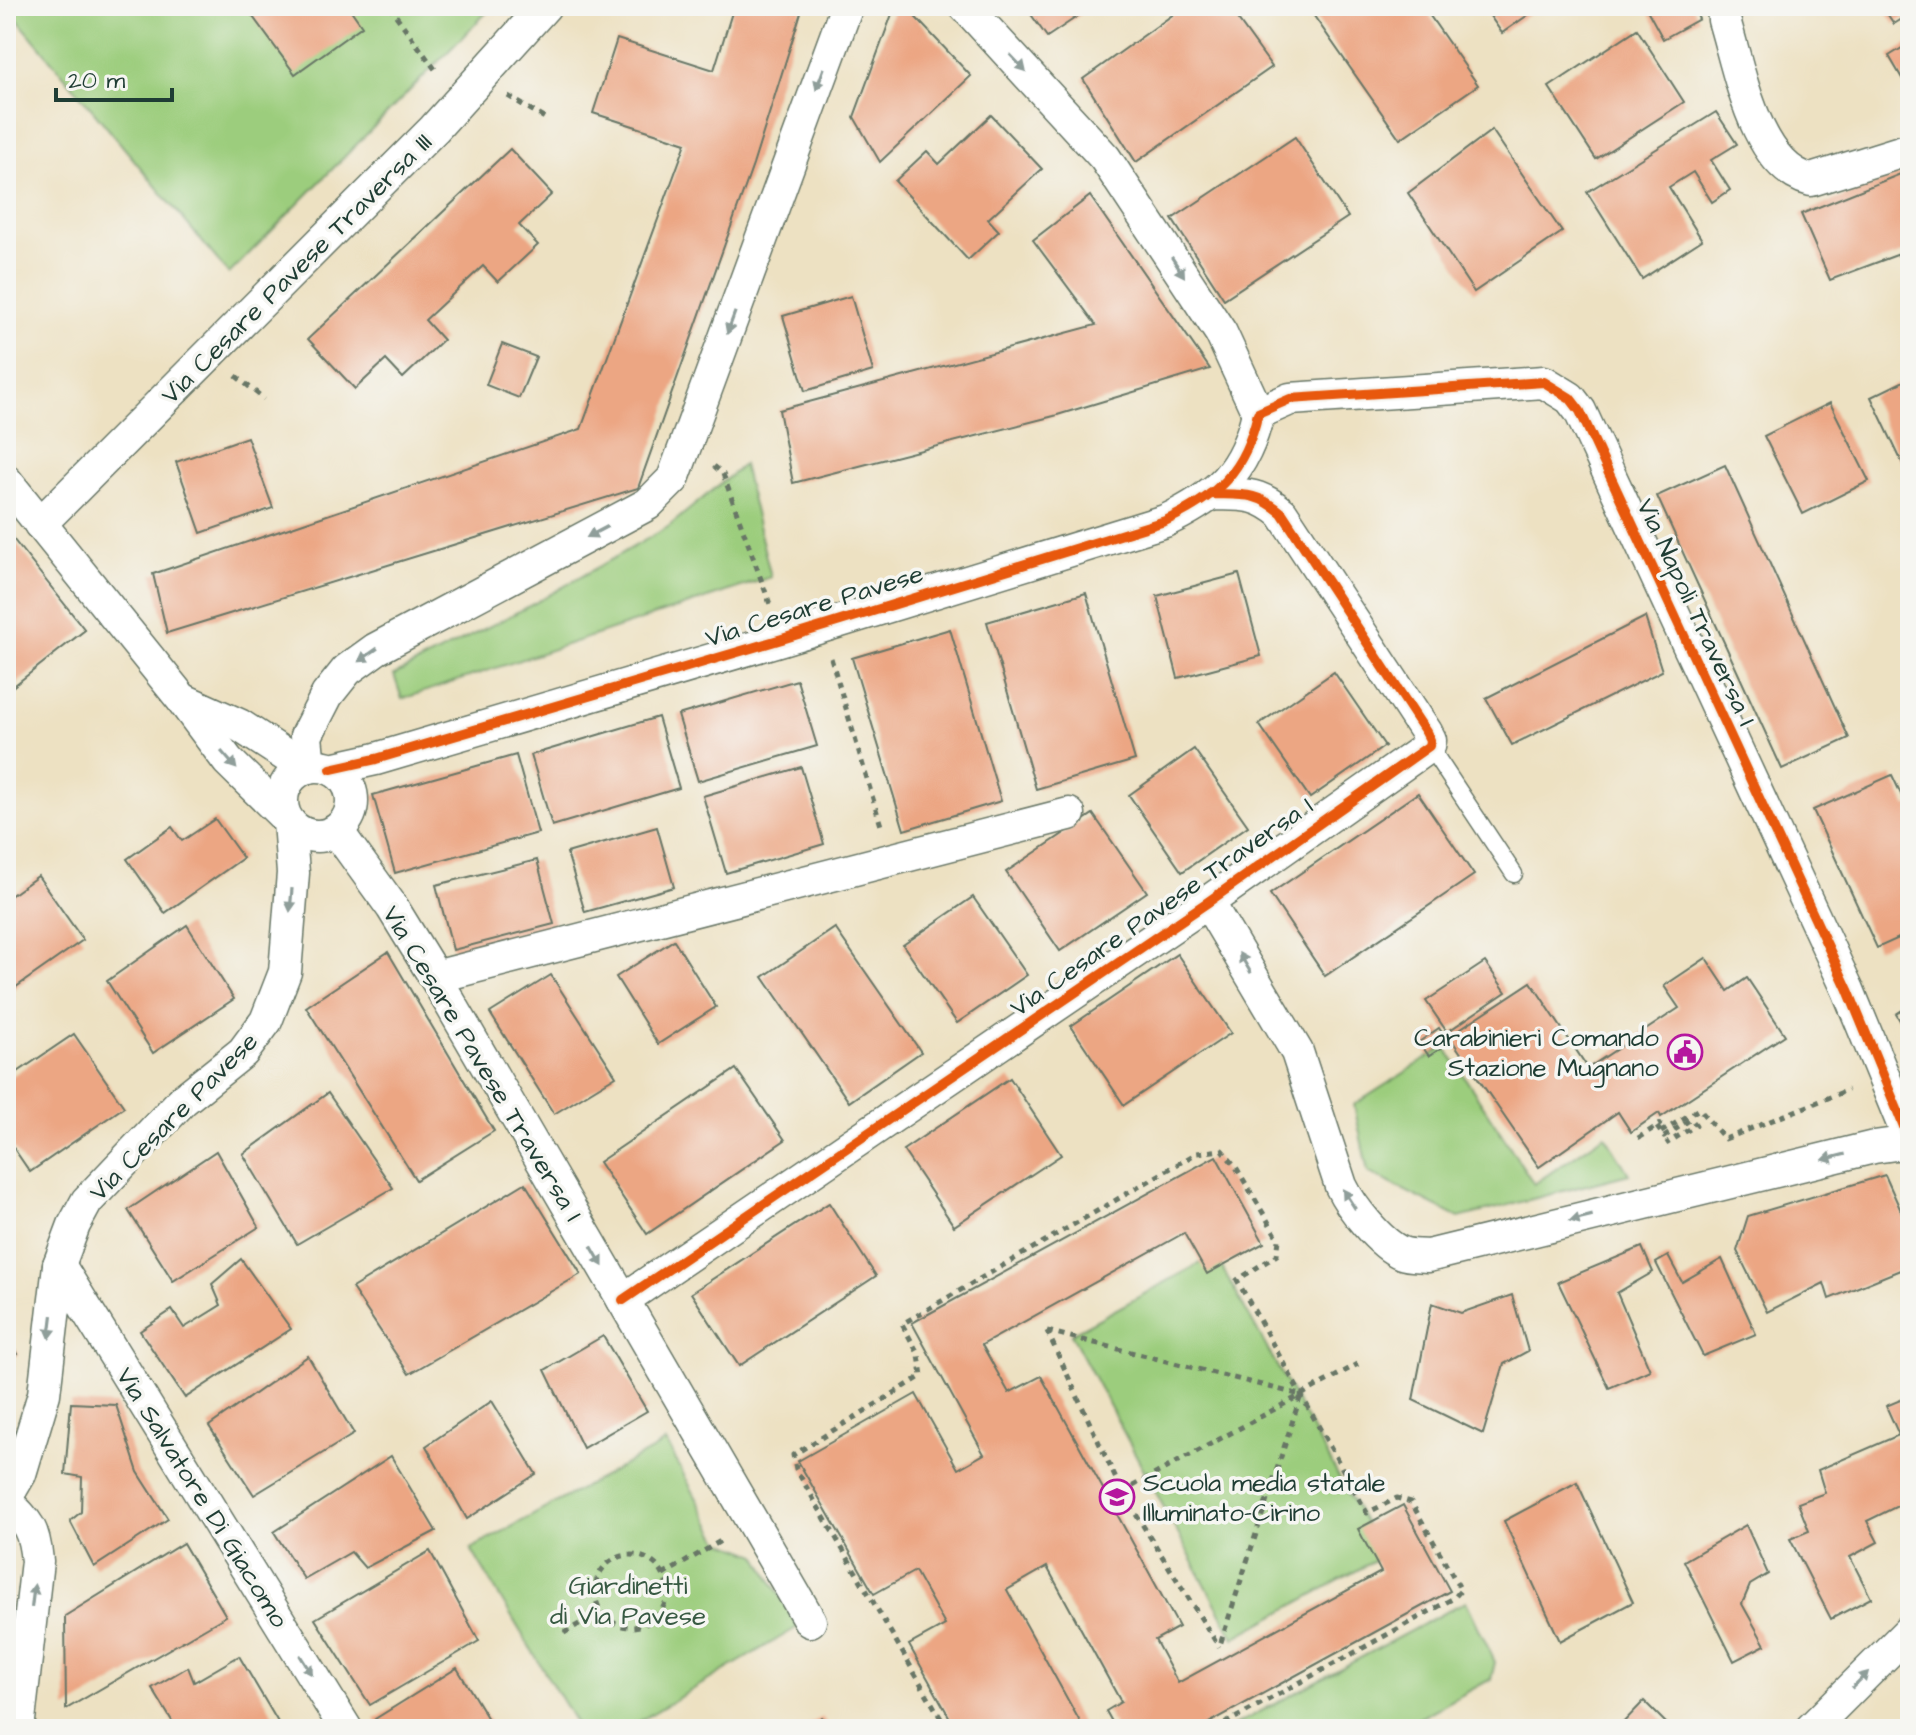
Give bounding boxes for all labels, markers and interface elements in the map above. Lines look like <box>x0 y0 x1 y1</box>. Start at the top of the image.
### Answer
scale bar <box>56 52 172 102</box>
one-way arrow <box>1009 54 1027 73</box>
text: 20 m <box>68 64 125 98</box>
one-way arrow <box>813 67 826 91</box>
street label: Via Cesare Pavese Traversa III <box>153 125 440 412</box>
one-way arrow <box>1171 257 1186 278</box>
one-way arrow <box>724 312 736 336</box>
street label: Via Napoli Traversa I <box>1628 493 1765 732</box>
one-way arrow <box>585 525 608 539</box>
street label: Via Cesare Pavese <box>701 556 928 656</box>
one-way arrow <box>357 647 378 662</box>
one-way arrow <box>220 750 237 770</box>
street label: Via Cesare Pavese Traversa I <box>1003 788 1320 1026</box>
one-way arrow <box>284 888 297 913</box>
street label: Via Cesare Pavese Traversa I <box>373 899 591 1228</box>
one-way arrow <box>1238 952 1252 974</box>
place label: Carabinieri Comando Stazione Mugnano <box>1414 1020 1659 1088</box>
street label: Via Cesare Pavese <box>81 1024 266 1209</box>
public building icon: Carabinieri Comando Stazione Mugnano <box>1666 1033 1704 1071</box>
one-way arrow <box>1821 1151 1846 1164</box>
one-way arrow <box>1342 1189 1357 1210</box>
one-way arrow <box>1568 1213 1593 1225</box>
one-way arrow <box>590 1244 604 1267</box>
one-way arrow <box>45 1315 58 1340</box>
street label: Via Salvatore Di Giacomo <box>107 1360 297 1635</box>
place label: Scuola media statale Illuminato-Cirino <box>1143 1465 1386 1531</box>
school or university icon: Scuola media statale Illuminato-Cirino <box>1098 1478 1136 1516</box>
park label: Giardinetti di Via Pavese <box>550 1568 706 1634</box>
one-way arrow <box>26 1583 39 1608</box>
one-way arrow <box>299 1654 313 1676</box>
one-way arrow <box>1850 1671 1869 1690</box>

